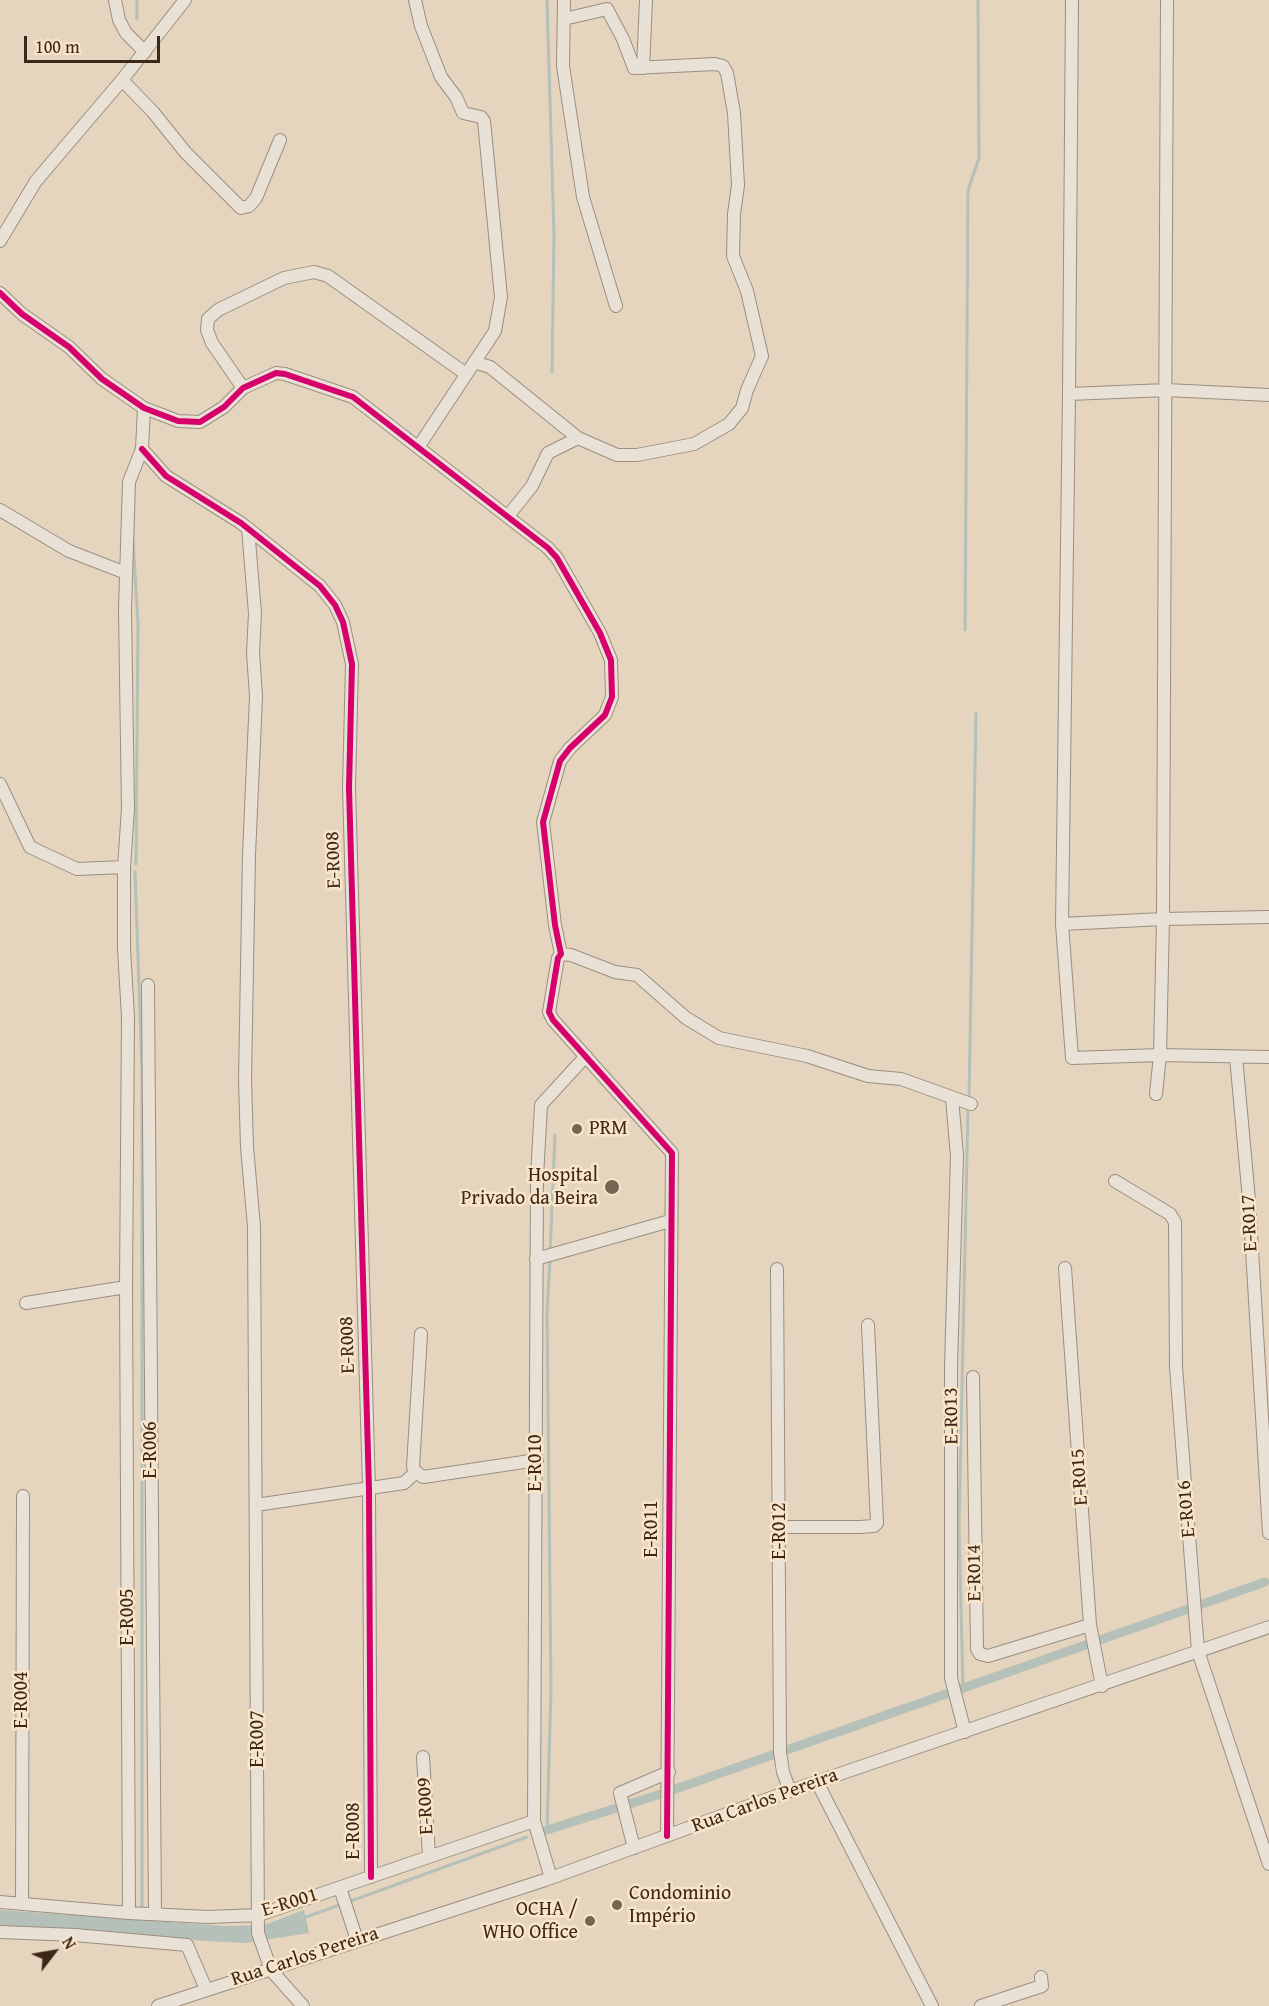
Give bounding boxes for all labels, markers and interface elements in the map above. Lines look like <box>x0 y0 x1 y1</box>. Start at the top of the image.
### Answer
scale bar <box>27 24 164 62</box>
text: 100 m <box>35 33 80 60</box>
street label: E-R008 <box>321 831 347 889</box>
place label: PRM <box>589 1117 628 1141</box>
marker: PRM <box>570 1122 584 1136</box>
place label: Hospital Privado da Beira <box>461 1164 598 1211</box>
marker: Hospital Privado da Beira <box>603 1178 621 1196</box>
street label: E-R017 <box>1237 1194 1263 1252</box>
street label: E-R008 <box>335 1316 361 1374</box>
street label: E-R013 <box>940 1387 964 1445</box>
street label: E-R006 <box>139 1421 163 1479</box>
street label: E-R010 <box>524 1434 548 1492</box>
street label: E-R015 <box>1066 1448 1094 1506</box>
street label: E-R016 <box>1173 1479 1201 1539</box>
street label: E-R011 <box>640 1500 664 1558</box>
street label: E-R012 <box>768 1502 792 1560</box>
street label: E-R014 <box>963 1544 987 1602</box>
street label: E-R005 <box>116 1588 140 1646</box>
street label: E-R004 <box>10 1671 34 1729</box>
street label: E-R007 <box>246 1710 270 1768</box>
street label: Rua Carlos Pereira <box>689 1763 841 1839</box>
street label: E-R009 <box>413 1777 439 1835</box>
street label: E-R008 <box>342 1802 366 1860</box>
place label: Condominio Império <box>629 1882 731 1929</box>
street label: E-R001 <box>259 1883 321 1923</box>
place label: OCHA / WHO Office <box>482 1898 578 1945</box>
marker: Condominio Império <box>610 1898 624 1912</box>
marker: OCHA / WHO Office <box>583 1914 597 1928</box>
north arrow <box>24 1922 84 1982</box>
street label: Rua Carlos Pereira <box>228 1922 382 1992</box>
text: N <box>56 1932 82 1953</box>

